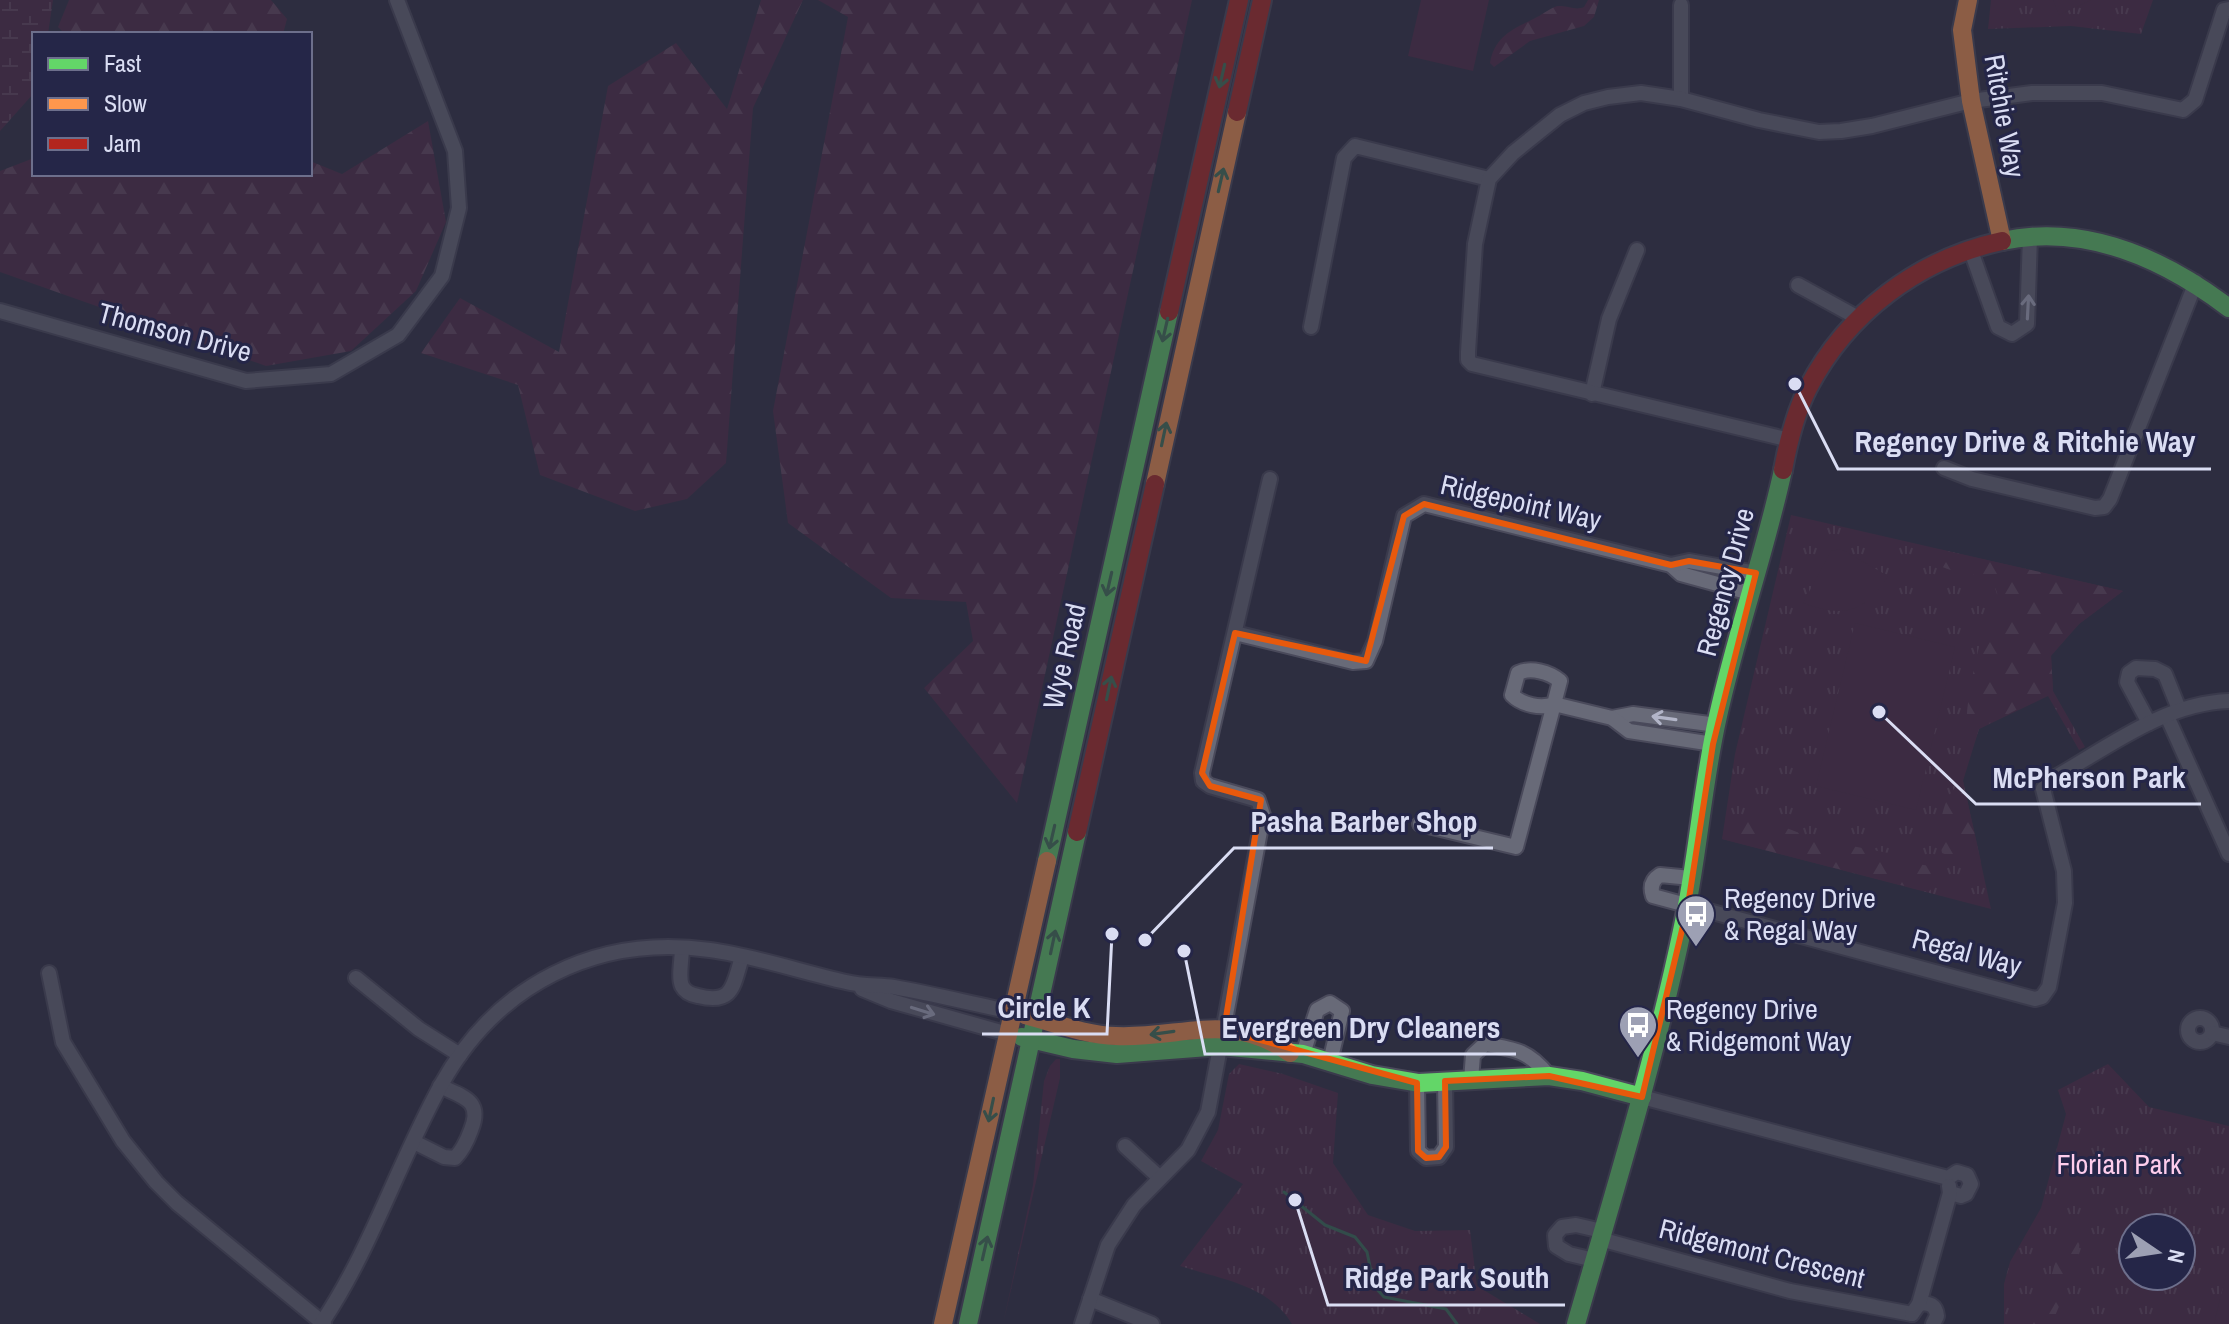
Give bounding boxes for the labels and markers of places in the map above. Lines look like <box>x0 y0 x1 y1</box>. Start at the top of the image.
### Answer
callout: Regency Drive & Ritchie Way <box>1838 415 2211 469</box>
callout: McPherson Park <box>1976 750 2201 804</box>
callout: Pasha Barber Shop <box>1234 794 1493 848</box>
place label: Regency Drive & Regal Way <box>1724 879 1876 949</box>
bus stop icon: Regency Drive & Regal Way <box>1675 893 1717 948</box>
callout: Circle K <box>982 980 1107 1034</box>
place label: Regency Drive & Ridgemont Way <box>1666 990 1852 1060</box>
callout: Evergreen Dry Cleaners <box>1205 1000 1516 1054</box>
bus stop icon: Regency Drive & Ridgemont Way <box>1617 1004 1659 1059</box>
callout: Ridge Park South <box>1328 1251 1565 1305</box>

